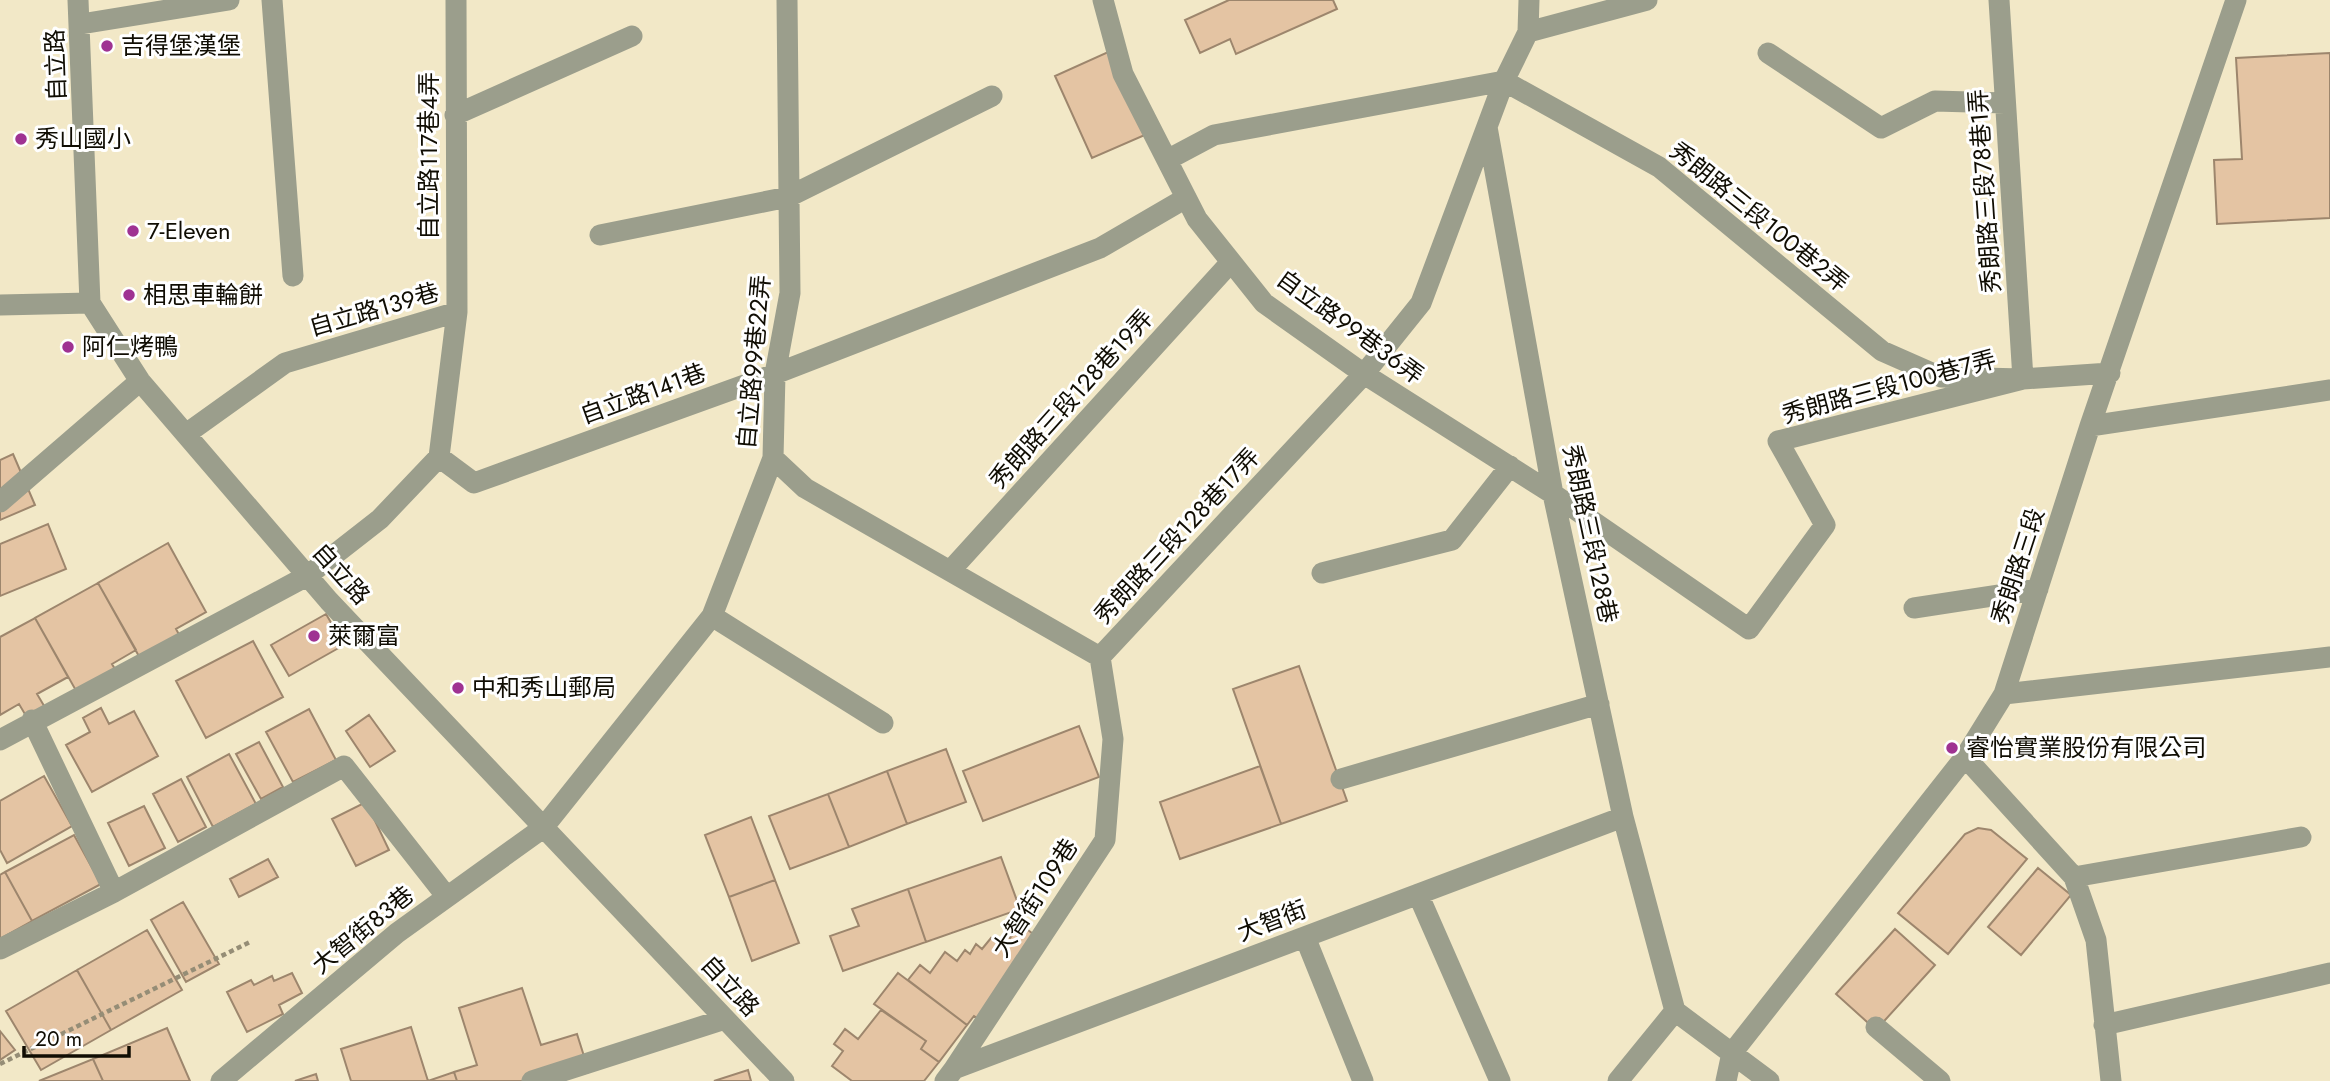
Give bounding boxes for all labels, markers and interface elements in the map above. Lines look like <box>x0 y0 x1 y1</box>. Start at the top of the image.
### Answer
street label: 自立路 <box>37 28 74 102</box>
place label: 吉得堡漢堡 <box>121 28 241 63</box>
marker: 吉得堡漢堡 <box>99 38 115 54</box>
street label: 自立路117巷4弄 <box>411 72 446 240</box>
street label: 秀朗路三段78巷1弄 <box>1960 88 2009 294</box>
place label: 秀山國小 <box>35 121 131 156</box>
marker: 秀山國小 <box>13 131 29 147</box>
street label: 秀朗路三段100巷2弄 <box>1662 133 1856 300</box>
place label: 7-Eleven <box>147 213 231 248</box>
marker: 7-Eleven <box>125 223 141 239</box>
street label: 自立路99巷36弄 <box>1269 261 1431 392</box>
street label: 自立路99巷22弄 <box>728 273 779 451</box>
street label: 自立路139巷 <box>305 274 443 345</box>
place label: 相思車輪餅 <box>143 277 263 312</box>
marker: 相思車輪餅 <box>121 287 137 303</box>
street label: 秀朗路三段128巷19弄 <box>981 301 1161 496</box>
place label: 阿仁烤鴨 <box>82 329 178 364</box>
marker: 阿仁烤鴨 <box>60 339 76 355</box>
street label: 秀朗路三段100巷7弄 <box>1778 341 2000 432</box>
street label: 自立路141巷 <box>575 355 711 432</box>
street label: 秀朗路三段128巷17弄 <box>1086 440 1268 631</box>
street label: 秀朗路三段128巷 <box>1554 441 1626 626</box>
street label: 秀朗路三段 <box>1982 503 2053 628</box>
street label: 自立路 <box>304 535 378 612</box>
place label: 萊爾富 <box>328 618 400 653</box>
marker: 萊爾富 <box>306 628 322 644</box>
place label: 中和秀山郵局 <box>472 670 616 705</box>
marker: 中和秀山郵局 <box>450 680 466 696</box>
place label: 睿怡實業股份有限公司 <box>1966 730 2206 765</box>
marker: 睿怡實業股份有限公司 <box>1944 740 1960 756</box>
street label: 大智街109巷 <box>983 832 1086 964</box>
street label: 大智街83巷 <box>304 878 421 982</box>
street label: 大智街 <box>1232 891 1312 950</box>
street label: 自立路 <box>693 947 768 1024</box>
scale bar <box>24 1014 130 1058</box>
text: 20 m <box>35 1024 82 1054</box>

